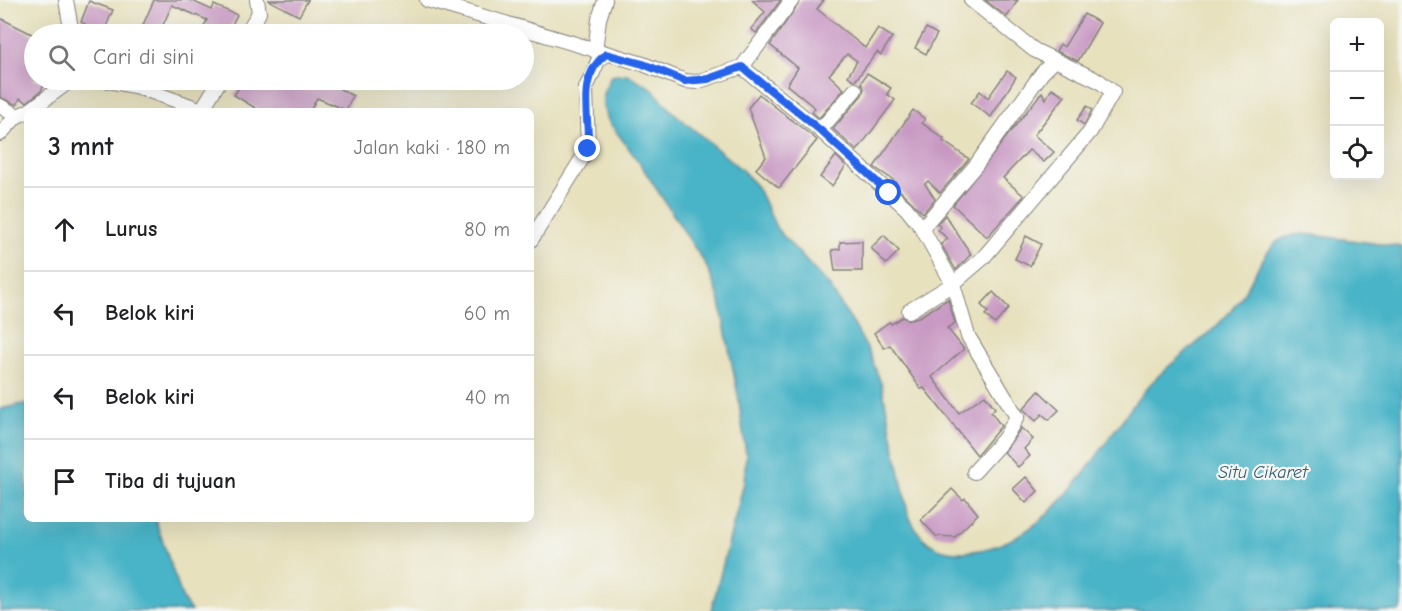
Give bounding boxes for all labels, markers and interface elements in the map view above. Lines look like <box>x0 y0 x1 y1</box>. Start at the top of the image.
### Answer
map controls <box>1330 18 1384 180</box>
button: + <box>1330 18 1384 72</box>
search box <box>24 24 534 90</box>
icon: search <box>45 41 78 74</box>
text: Cari di sini <box>93 44 194 70</box>
button: − <box>1330 72 1384 126</box>
button: locate <box>1330 126 1384 180</box>
text: 3 mnt <box>48 132 113 162</box>
route end <box>574 135 600 161</box>
text: Jalan kaki · 180 m <box>354 136 510 159</box>
route start <box>875 179 901 205</box>
icon: ahead <box>48 213 81 246</box>
text: Lurus <box>105 216 157 242</box>
text: 80 m <box>464 218 510 241</box>
icon: left <box>48 297 81 330</box>
text: Belok kiri <box>105 300 195 326</box>
text: 60 m <box>464 302 510 325</box>
icon: left <box>48 381 81 414</box>
text: Belok kiri <box>105 384 195 410</box>
text: 40 m <box>465 386 510 409</box>
water label: Situ Cikaret <box>1218 462 1309 483</box>
icon: arrive <box>48 465 81 498</box>
text: Tiba di tujuan <box>105 468 236 494</box>

